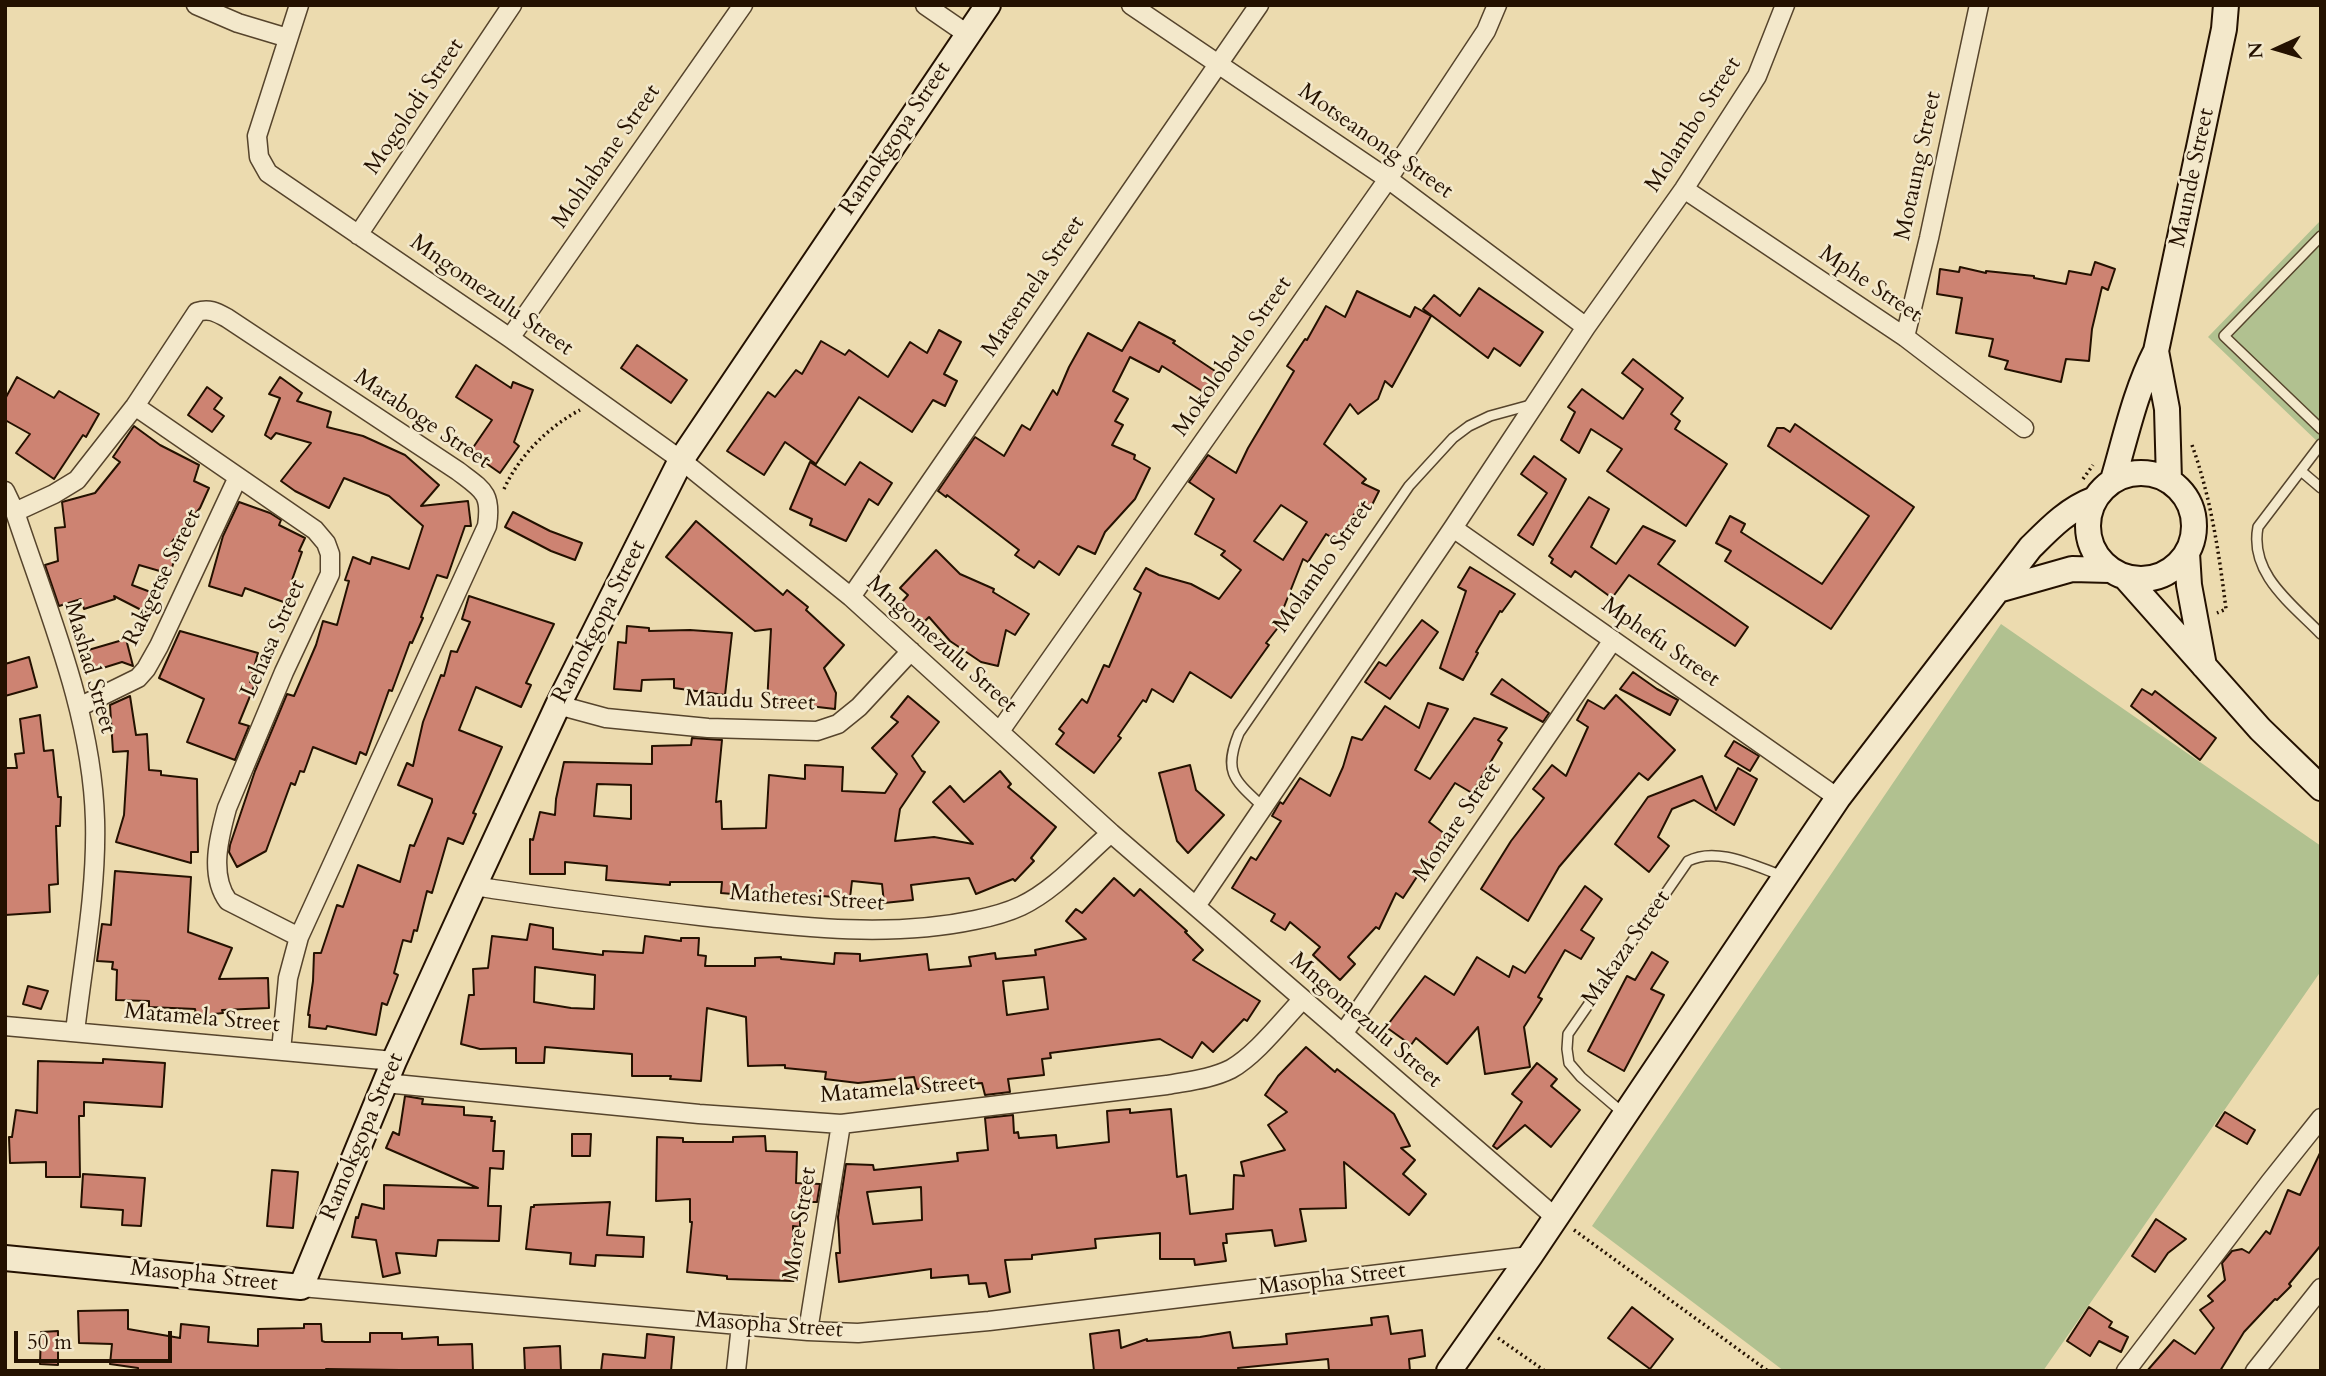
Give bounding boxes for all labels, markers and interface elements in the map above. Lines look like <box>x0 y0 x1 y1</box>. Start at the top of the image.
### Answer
north arrow <box>2242 14 2312 84</box>
street label: Mogolodi Street <box>359 34 471 180</box>
text: N <box>2243 41 2270 60</box>
street label: Molambo Street <box>1640 52 1748 198</box>
street label: Ramokgopa Street <box>834 57 958 221</box>
street label: Motseanong Street <box>1292 78 1458 206</box>
street label: Mohlabane Street <box>547 80 667 234</box>
street label: Motaung Street <box>1890 89 1948 243</box>
street label: Maunde Street <box>2165 106 2221 250</box>
street label: Matsemela Street <box>977 211 1091 363</box>
street label: Mngomezulu Street <box>404 229 578 363</box>
street label: Mphe Street <box>1813 240 1927 330</box>
street label: Mokolobotlo Street <box>1168 272 1298 442</box>
street label: Mataboge Street <box>349 364 495 476</box>
street label: Molambo Street <box>1268 495 1380 639</box>
street label: Rakgetse Street <box>118 505 208 651</box>
street label: Ramokgopa Street <box>547 536 653 708</box>
street label: Mngomezulu Street <box>860 570 1022 720</box>
street label: Lehasa Street <box>236 576 312 702</box>
street label: Mphefu Street <box>1596 592 1724 694</box>
street label: Mashad Street <box>57 599 121 737</box>
street label: Maudu Street <box>684 686 816 718</box>
street label: Monare Street <box>1408 758 1508 888</box>
street label: Mathetesi Street <box>729 880 885 918</box>
street label: Makaza Street <box>1577 886 1677 1012</box>
street label: Mngomezulu Street <box>1283 947 1447 1095</box>
street label: Matamela Street <box>123 998 281 1040</box>
street label: Ramokgopa Street <box>315 1049 411 1225</box>
street label: Matamela Street <box>819 1069 977 1111</box>
street label: More Street <box>778 1165 824 1283</box>
street label: Masopha Street <box>129 1256 279 1298</box>
street label: Masopha Street <box>1257 1257 1407 1303</box>
street label: Masopha Street <box>694 1307 844 1345</box>
scale bar <box>18 1316 175 1360</box>
text: 50 m <box>27 1328 72 1357</box>

